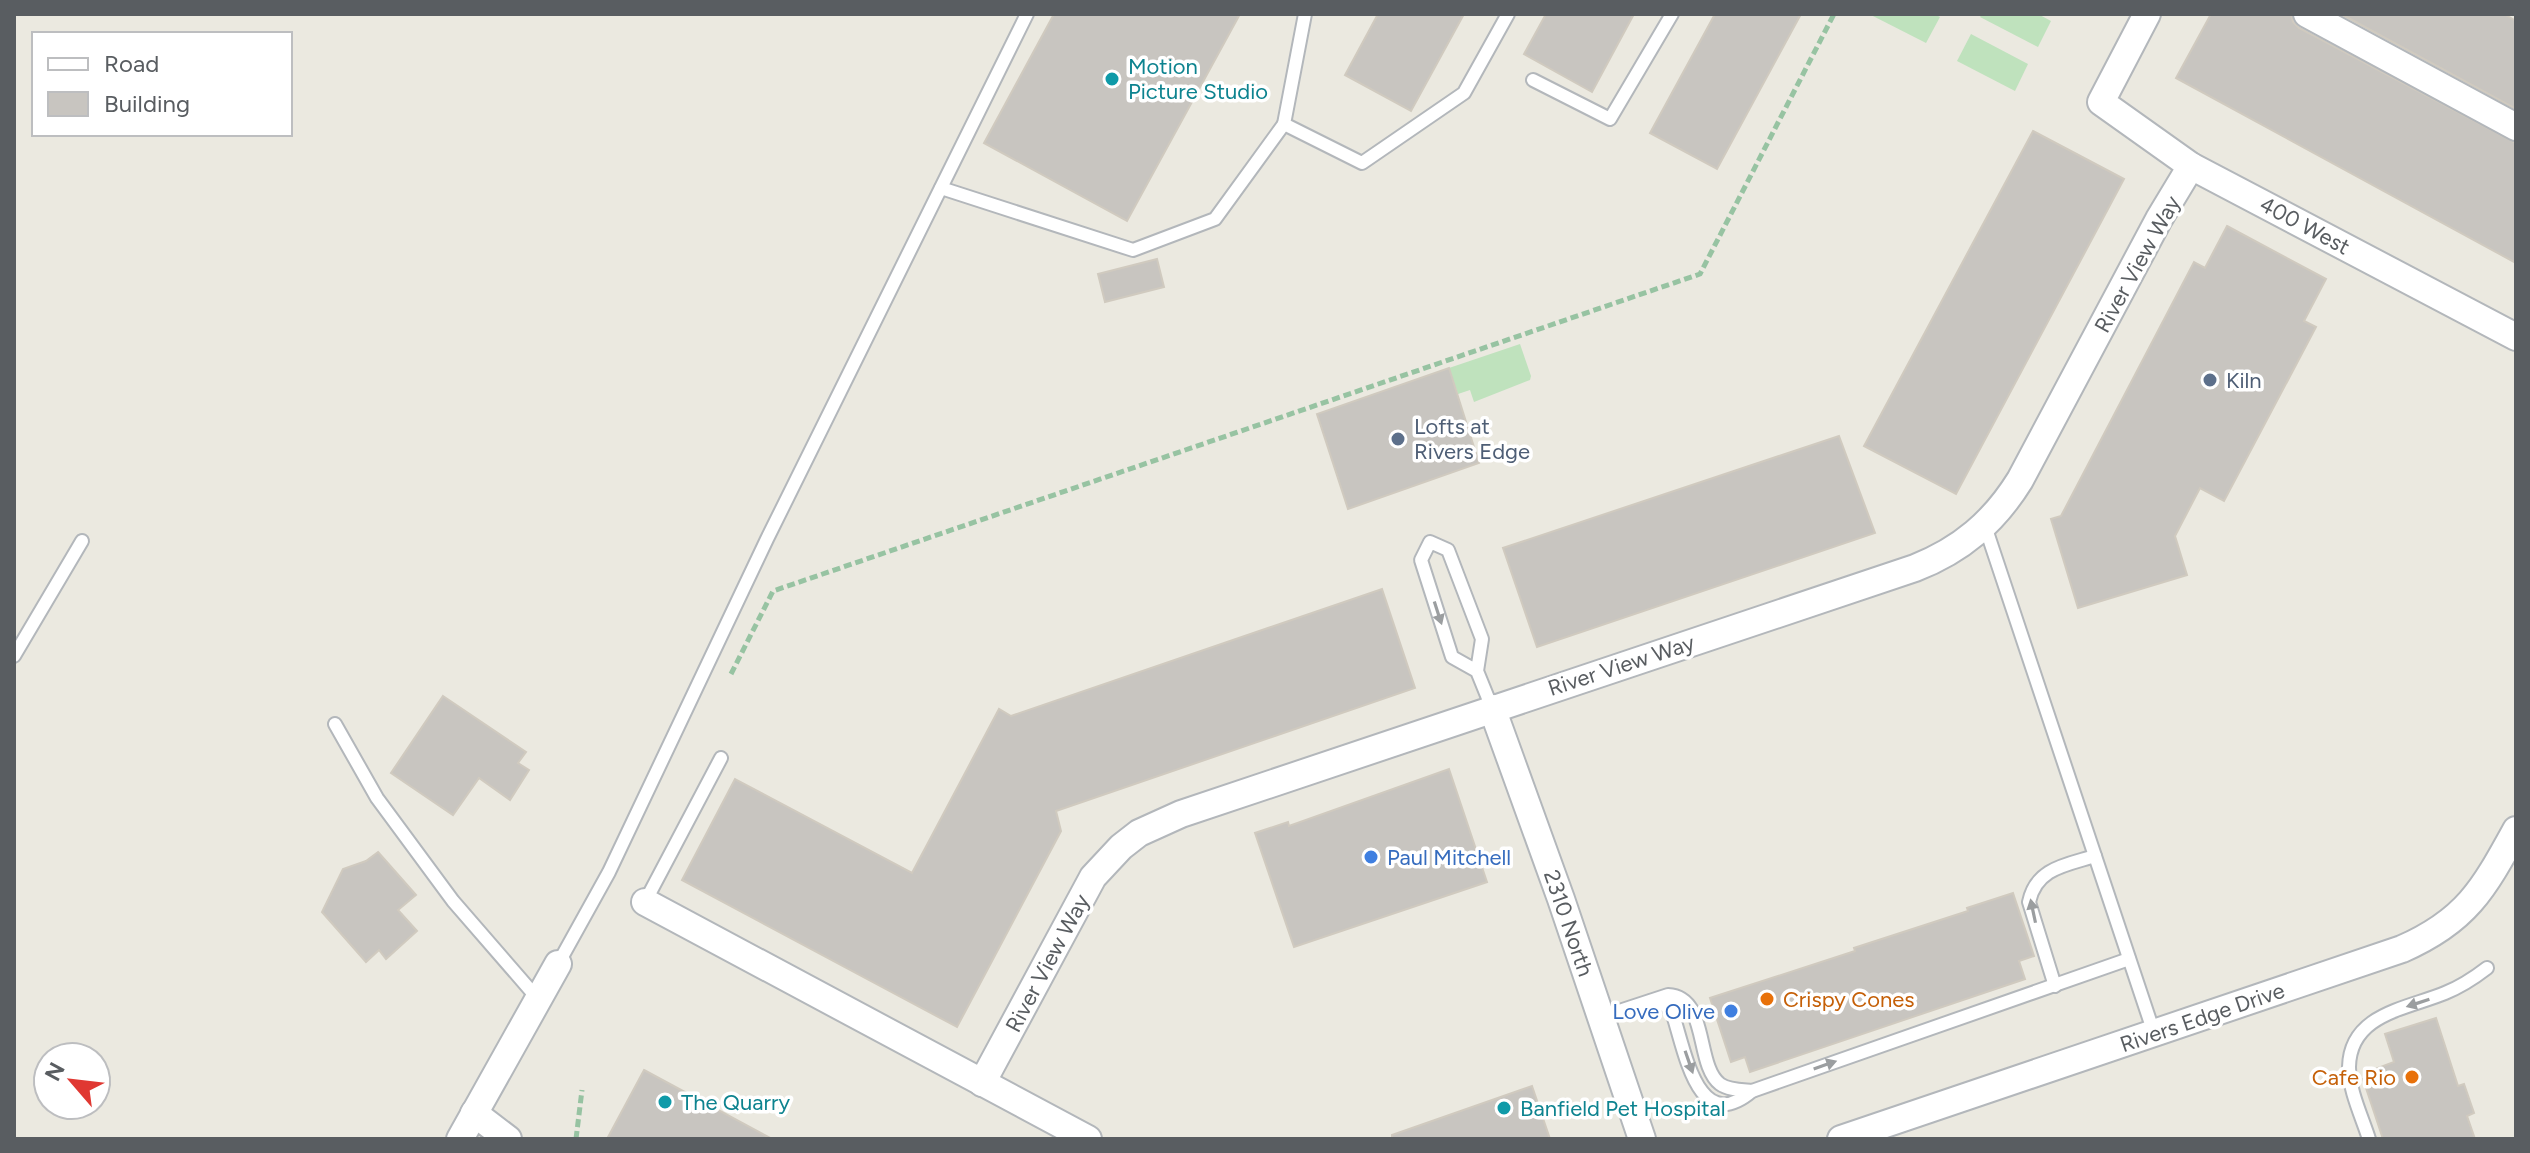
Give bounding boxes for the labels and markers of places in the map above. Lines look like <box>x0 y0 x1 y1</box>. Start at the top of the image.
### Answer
place label: Motion Picture Studio <box>1128 53 1268 105</box>
marker: Motion Picture Studio <box>1103 70 1121 88</box>
place label: Kiln <box>2226 367 2262 394</box>
marker: Kiln <box>2201 371 2219 389</box>
place label: Lofts at Rivers Edge <box>1414 413 1530 465</box>
marker: Lofts at Rivers Edge <box>1389 430 1407 448</box>
place label: Paul Mitchell <box>1387 844 1511 871</box>
marker: Paul Mitchell <box>1362 848 1380 866</box>
place label: Crispy Cones <box>1783 986 1915 1013</box>
marker: Crispy Cones <box>1758 990 1776 1008</box>
place label: Love Olive <box>1612 998 1715 1025</box>
marker: Love Olive <box>1722 1002 1740 1020</box>
place label: Cafe Rio <box>2312 1064 2396 1091</box>
marker: Cafe Rio <box>2403 1068 2421 1086</box>
place label: The Quarry <box>681 1089 790 1116</box>
marker: The Quarry <box>656 1093 674 1111</box>
place label: Banfield Pet Hospital <box>1520 1095 1726 1122</box>
marker: Banfield Pet Hospital <box>1495 1099 1513 1117</box>

